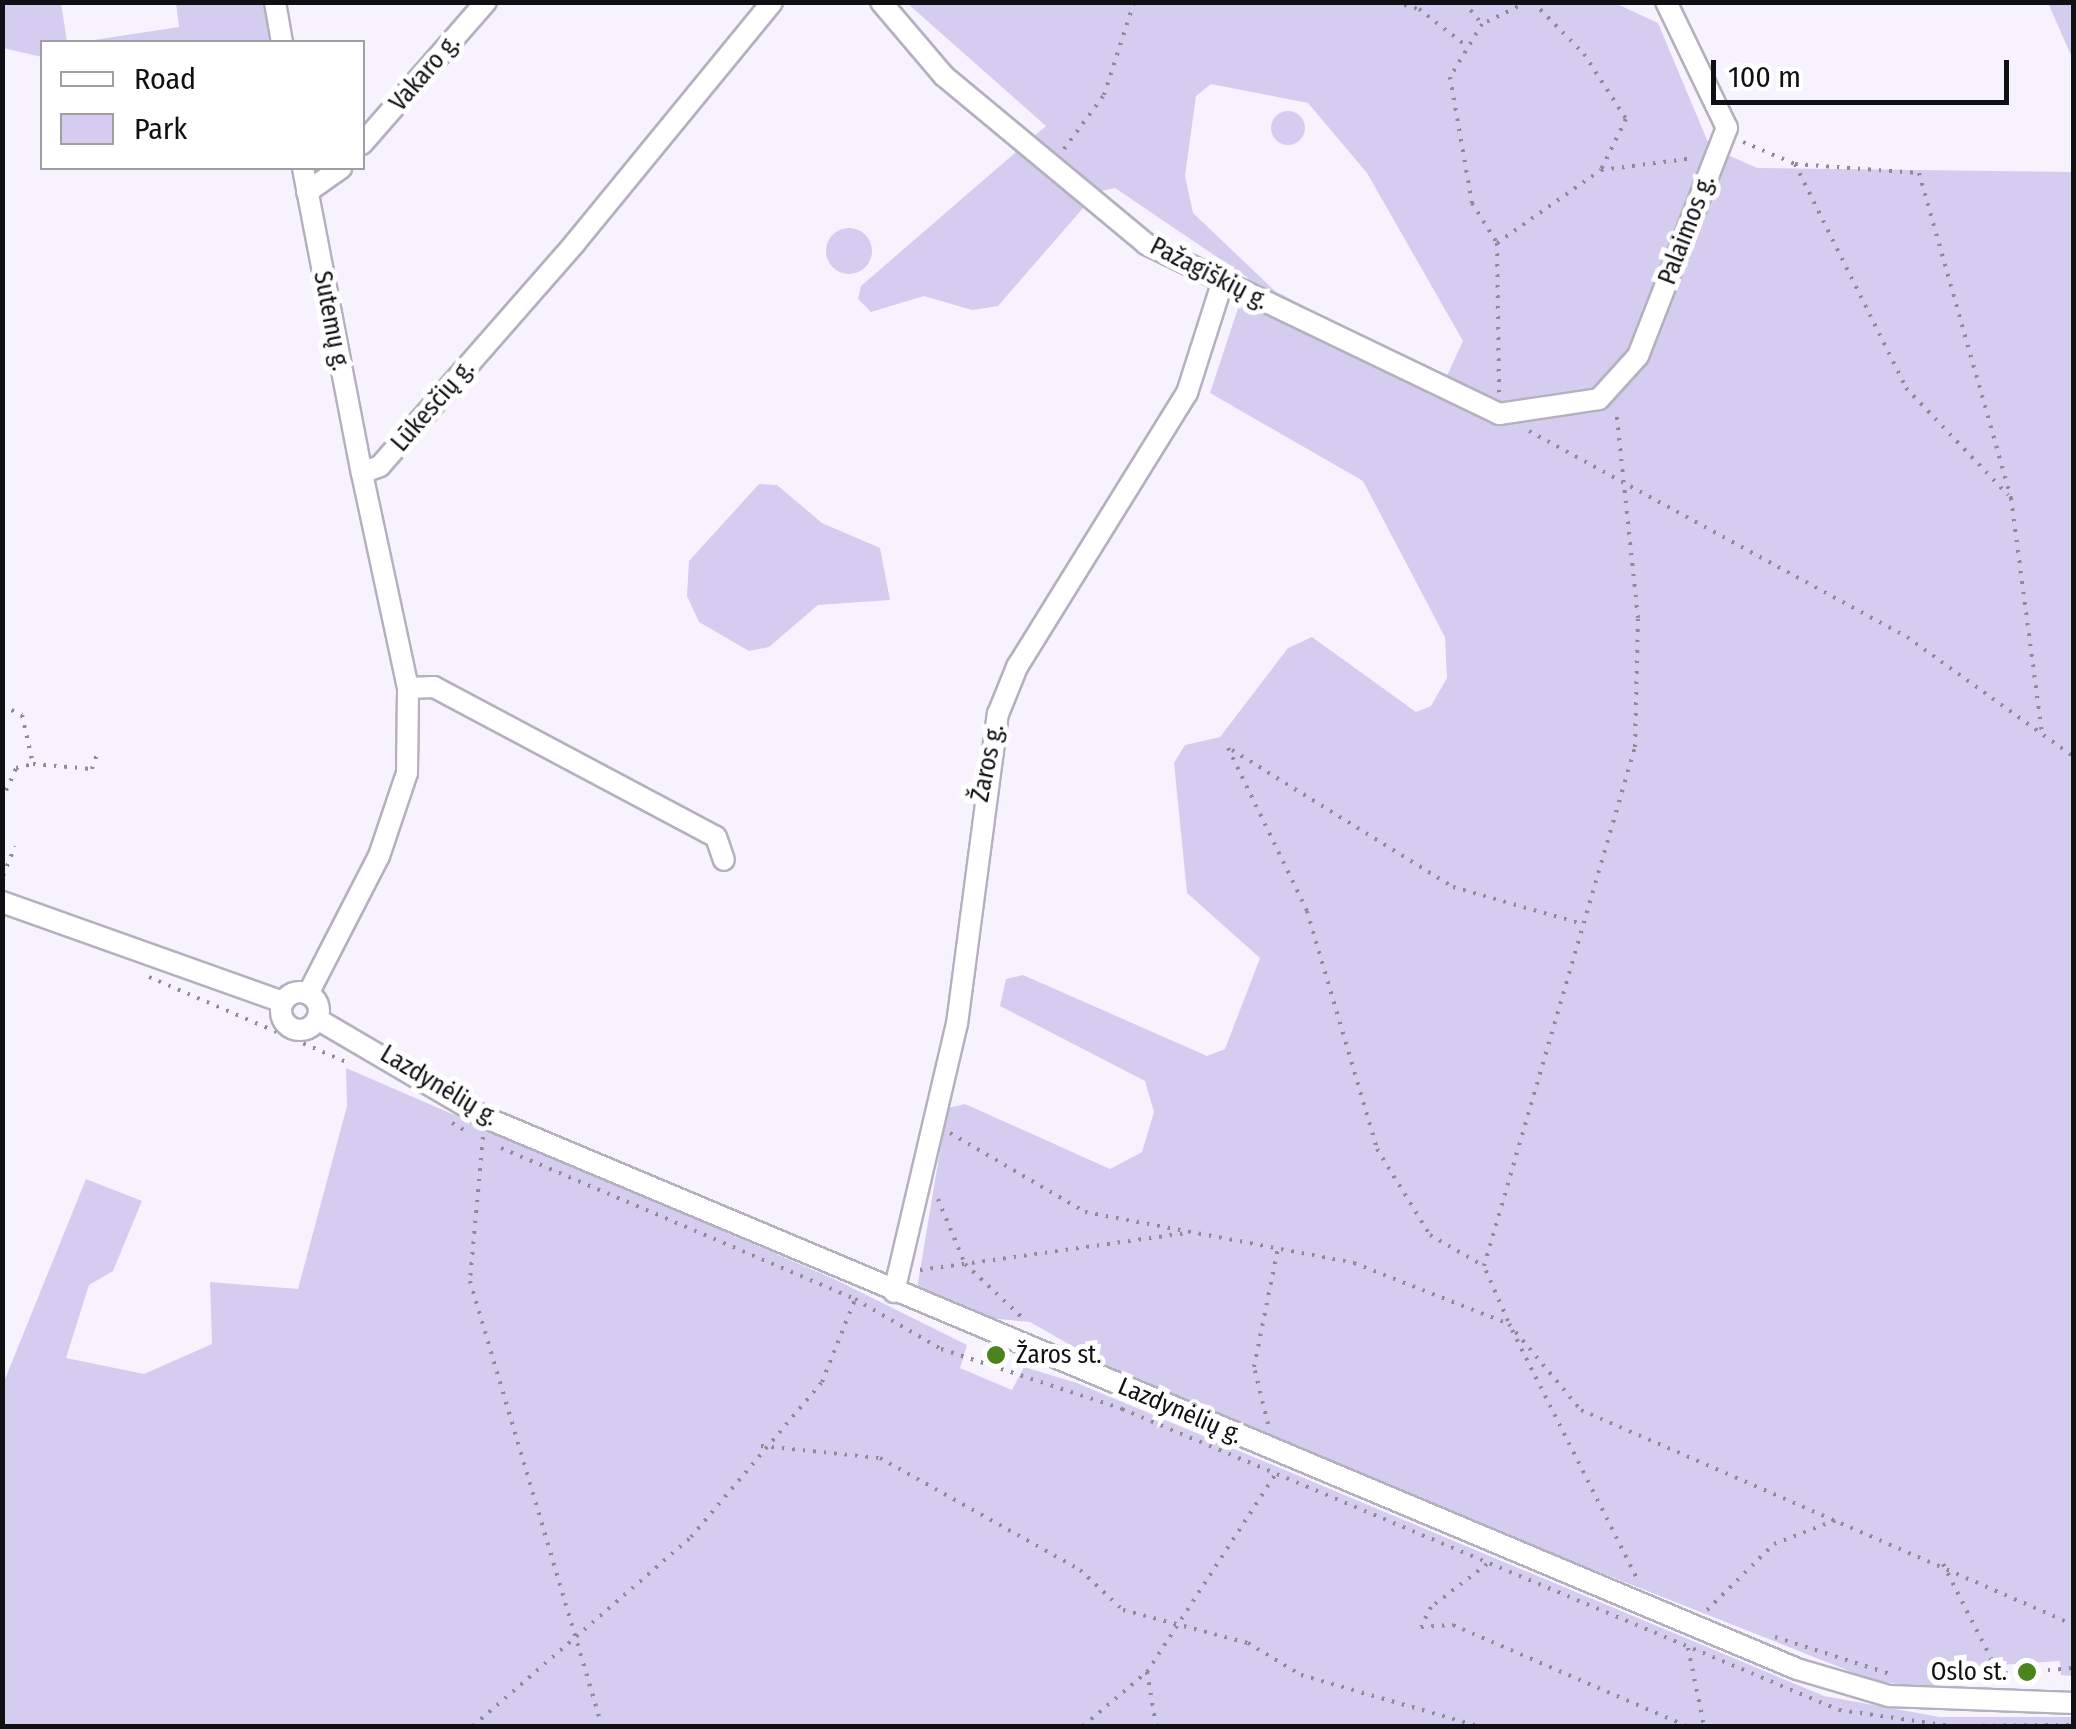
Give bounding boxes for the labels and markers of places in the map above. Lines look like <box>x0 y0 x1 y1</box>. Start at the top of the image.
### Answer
place label: Žaros st. <box>1016 1340 1102 1370</box>
marker: Žaros st. <box>985 1344 1007 1366</box>
place label: Oslo st. <box>1931 1657 2007 1687</box>
marker: Oslo st. <box>2016 1661 2038 1683</box>

